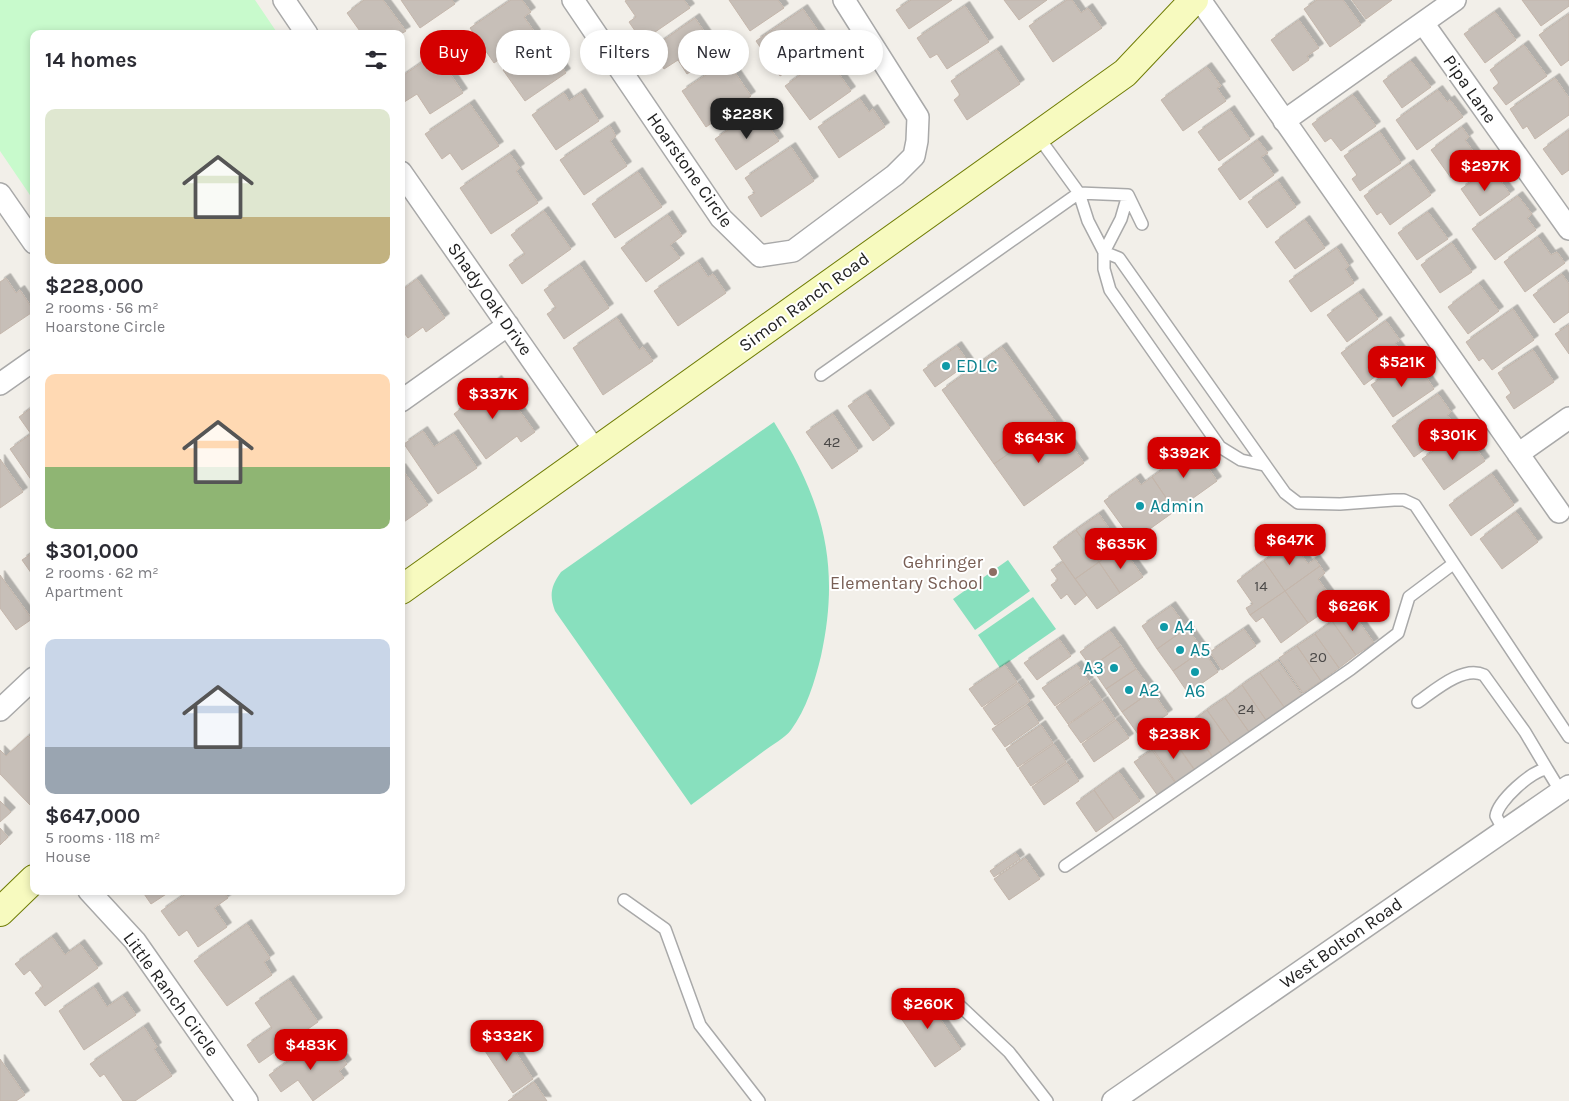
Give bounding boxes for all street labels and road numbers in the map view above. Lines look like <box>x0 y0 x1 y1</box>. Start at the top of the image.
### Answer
street label: Pipa Lane <box>1438 51 1502 127</box>
street label: Hoarstone Circle <box>642 108 738 232</box>
street label: Shady Oak Drive <box>443 238 537 360</box>
street label: Simon Ranch Road <box>735 247 873 357</box>
street label: West Bolton Road <box>1276 893 1406 993</box>
street label: Little Ranch Circle <box>118 927 224 1061</box>

